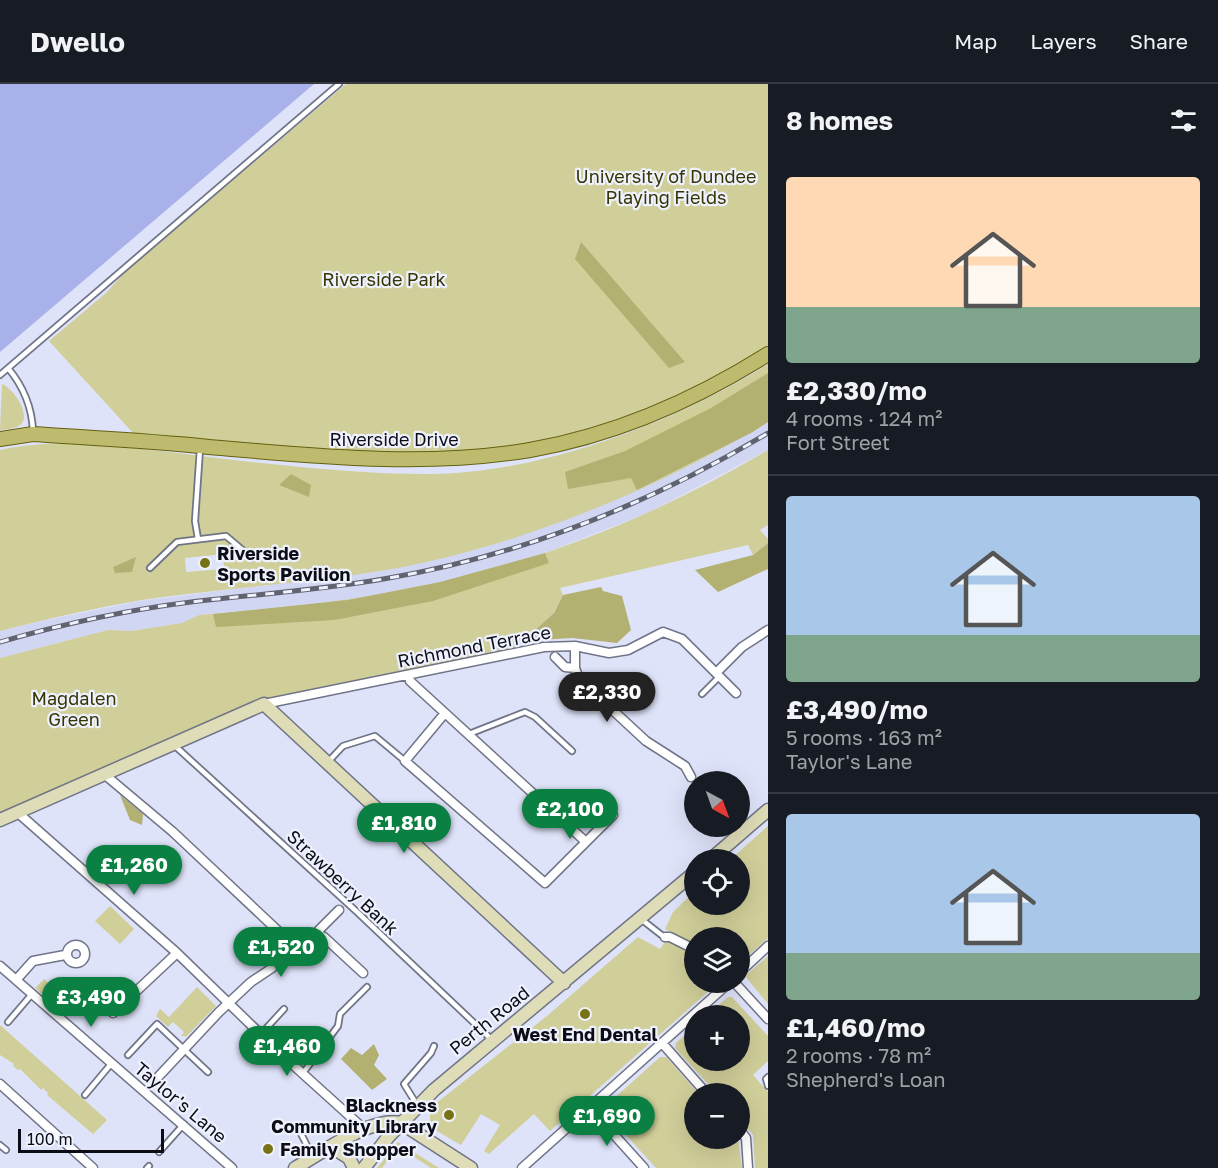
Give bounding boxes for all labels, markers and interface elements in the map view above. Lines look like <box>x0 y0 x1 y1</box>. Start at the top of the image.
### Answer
text: Dwello <box>30 25 125 58</box>
text: Map <box>954 28 997 54</box>
text: Layers <box>1030 28 1097 54</box>
text: Share <box>1130 28 1188 54</box>
icon: filters <box>1167 104 1200 137</box>
text: 8 homes <box>786 105 893 136</box>
park label: University of Dundee Playing Fields <box>576 165 756 208</box>
icon: home <box>939 216 1047 324</box>
park label: Riverside Park <box>322 268 446 290</box>
text: £2,330/mo <box>786 375 927 406</box>
text: 4 rooms · 124 m² <box>786 406 943 430</box>
street label: Riverside Drive <box>329 428 459 450</box>
text: Fort Street <box>786 430 890 454</box>
icon: home <box>939 535 1047 643</box>
place label: Riverside Sports Pavilion <box>217 542 351 585</box>
marker: Riverside Sports Pavilion <box>198 556 212 570</box>
street label: Richmond Terrace <box>396 620 552 672</box>
pin: £2,330 <box>558 672 656 723</box>
text: £2,330 <box>572 679 642 703</box>
park label: Magdalen Green <box>31 687 117 730</box>
text: £3,490/mo <box>786 694 928 725</box>
text: 5 rooms · 163 m² <box>786 725 942 749</box>
text: Taylor's Lane <box>786 749 912 773</box>
north arrow <box>684 771 750 837</box>
map controls <box>684 771 750 1149</box>
pin: £2,100 <box>521 789 619 840</box>
text: £2,100 <box>536 796 604 820</box>
pin: £1,810 <box>355 803 453 854</box>
text: £1,810 <box>371 810 437 834</box>
street label: Strawberry Bank <box>283 825 403 939</box>
pin: £1,260 <box>85 845 183 896</box>
button: locate <box>684 849 750 915</box>
text: £1,260 <box>100 852 168 876</box>
icon: home <box>939 853 1047 961</box>
pin: £1,520 <box>232 927 330 978</box>
button: layers <box>684 927 750 993</box>
text: £1,520 <box>247 934 315 958</box>
pin: £3,490 <box>42 977 140 1028</box>
street label: Perth Road <box>445 981 533 1059</box>
text: £3,490 <box>56 984 126 1008</box>
button: + <box>684 1005 750 1071</box>
marker: West End Dental <box>578 1007 592 1021</box>
text: £1,460/mo <box>786 1012 925 1043</box>
place label: West End Dental <box>512 1023 658 1045</box>
pin: £1,460 <box>238 1026 336 1077</box>
text: £1,460 <box>253 1033 321 1057</box>
text: 2 rooms · 78 m² <box>786 1043 931 1067</box>
street label: Taylor's Lane <box>130 1057 232 1147</box>
text: Shepherd's Loan <box>786 1067 946 1091</box>
button: − <box>684 1083 750 1149</box>
place label: Blackness Community Library <box>271 1094 437 1137</box>
pin: £1,690 <box>558 1096 656 1147</box>
text: £1,690 <box>573 1103 641 1127</box>
marker: Blackness Community Library <box>442 1108 456 1122</box>
scale bar <box>18 1126 164 1154</box>
text: 100 m <box>27 1129 73 1149</box>
place label: Family Shopper <box>280 1138 416 1160</box>
marker: Family Shopper <box>261 1142 275 1156</box>

